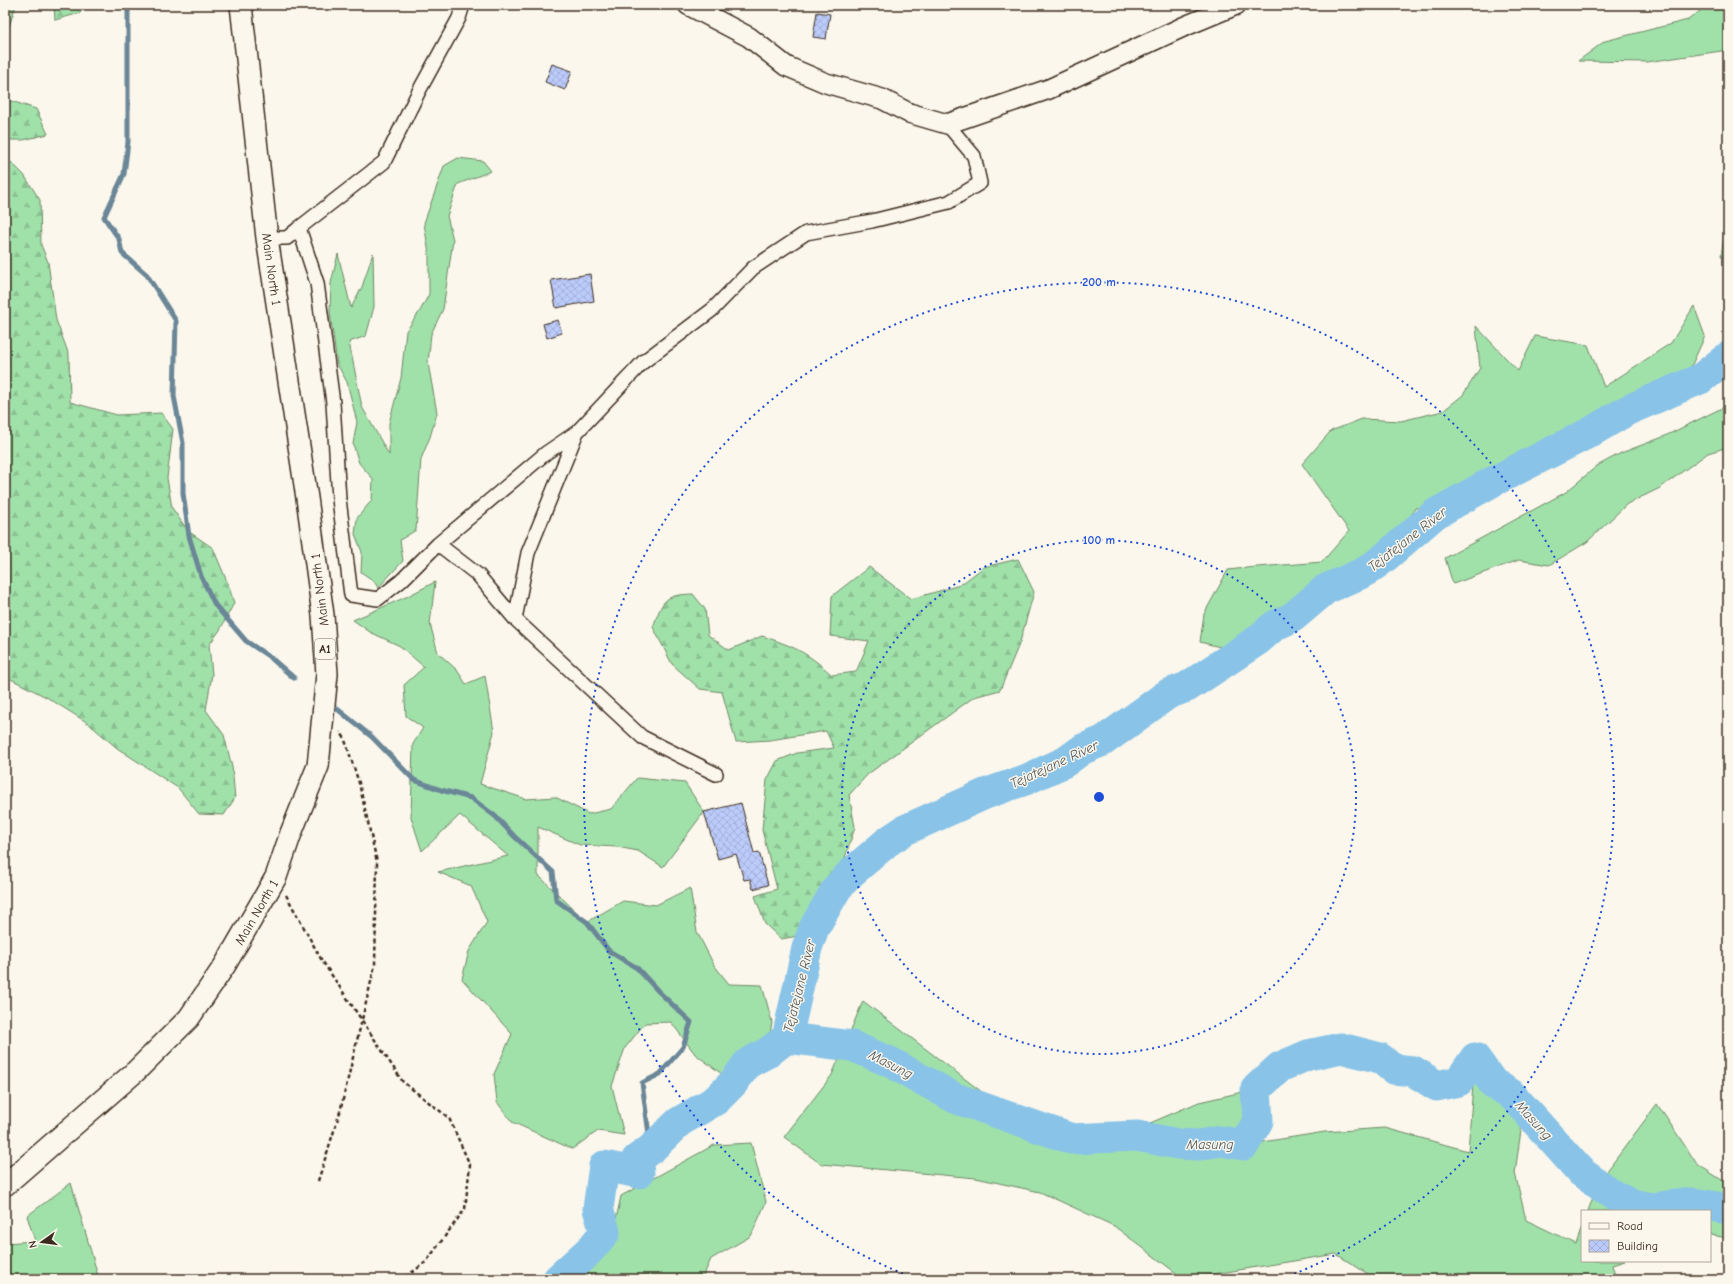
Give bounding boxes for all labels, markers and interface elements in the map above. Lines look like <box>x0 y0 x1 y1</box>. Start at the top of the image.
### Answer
street label: Main North 1 <box>259 232 284 306</box>
text: 200 m <box>1082 275 1116 289</box>
water label: Tejatejane River <box>1364 502 1451 575</box>
text: 100 m <box>1083 533 1115 547</box>
street label: Main North 1 <box>308 553 331 627</box>
road number: A1 <box>315 639 335 659</box>
water label: Tejatejane River <box>1007 736 1102 792</box>
centre of rings <box>1092 790 1106 804</box>
street label: Main North 1 <box>232 877 281 948</box>
water label: Tejatejane River <box>780 936 820 1034</box>
water label: Masung <box>865 1046 916 1083</box>
water label: Masung <box>1511 1096 1556 1144</box>
water label: Masung <box>1185 1136 1234 1153</box>
legend <box>1581 1210 1711 1262</box>
text: Road <box>1617 1219 1643 1233</box>
north arrow <box>22 1222 62 1262</box>
text: N <box>26 1239 40 1249</box>
text: Building <box>1617 1239 1658 1253</box>

